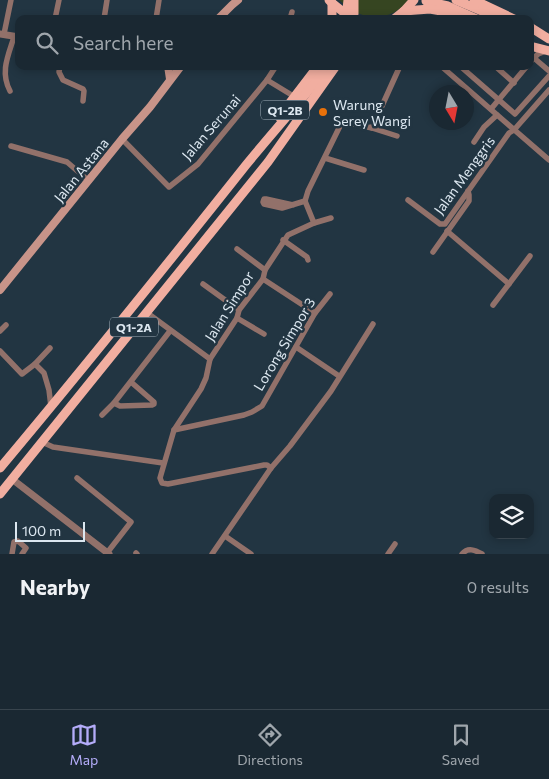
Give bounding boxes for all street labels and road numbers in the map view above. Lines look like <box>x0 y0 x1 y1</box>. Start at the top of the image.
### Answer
street label: Jalan Serunai <box>178 91 244 163</box>
road number: Q1-2B <box>261 100 309 120</box>
street label: Jalan Menggris <box>430 133 498 217</box>
street label: Jalan Astana <box>50 135 112 205</box>
street label: Jalan Simpor <box>201 268 257 344</box>
street label: Lorong Simpor 3 <box>250 294 318 394</box>
road number: Q1-2A <box>110 318 158 337</box>

